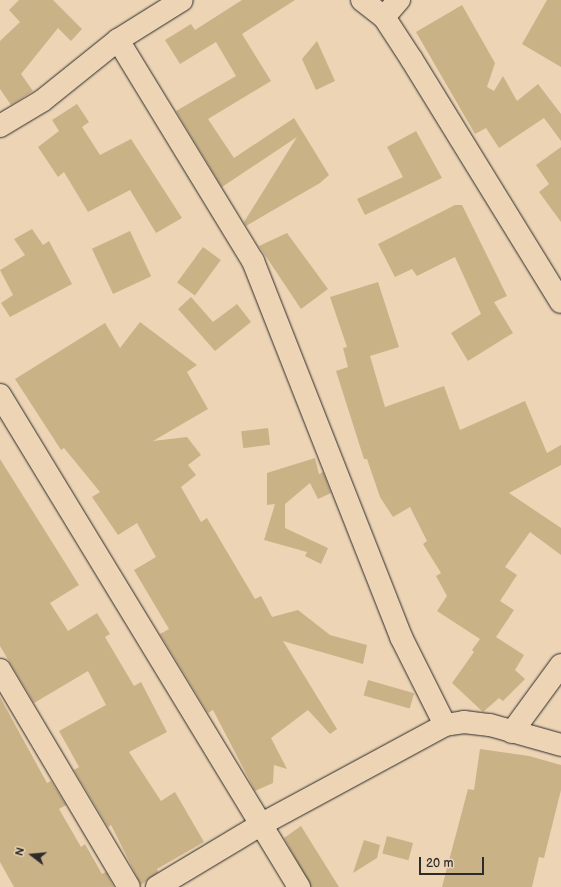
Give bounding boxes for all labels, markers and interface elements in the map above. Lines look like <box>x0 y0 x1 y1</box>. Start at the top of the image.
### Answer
north arrow <box>12 835 52 875</box>
text: N <box>13 846 27 857</box>
scale bar <box>421 849 486 875</box>
text: 20 m <box>426 856 453 871</box>

